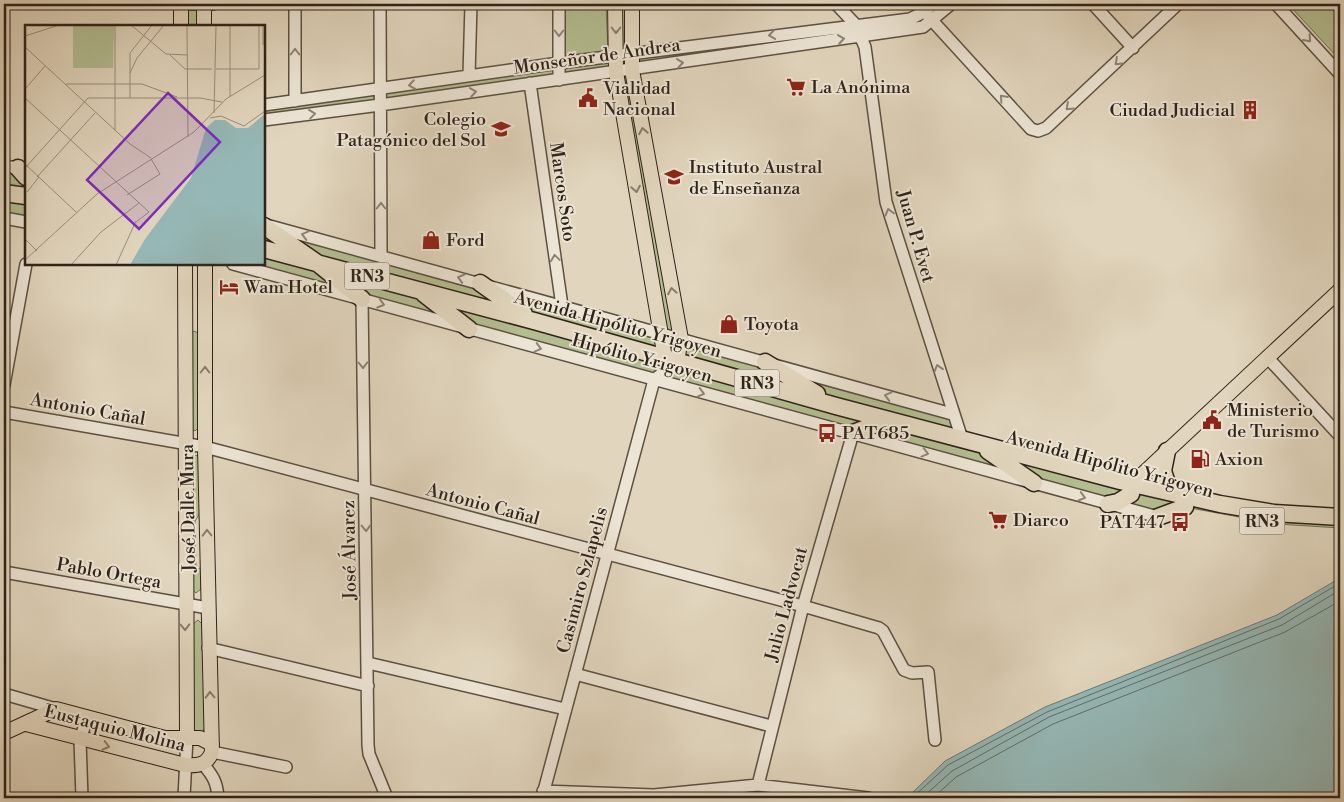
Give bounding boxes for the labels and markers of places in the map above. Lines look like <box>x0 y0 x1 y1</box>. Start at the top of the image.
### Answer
supermarket icon: La Anónima <box>785 76 807 98</box>
place label: La Anónima <box>811 76 911 99</box>
place label: Vialidad Nacional <box>602 77 676 121</box>
public building icon: Vialidad Nacional <box>577 87 599 109</box>
place label: Ciudad Judicial <box>1110 99 1236 122</box>
building icon: Ciudad Judicial <box>1239 99 1261 121</box>
place label: Colegio Patagónico del Sol <box>337 108 487 152</box>
school or university icon: Colegio Patagónico del Sol <box>490 118 512 140</box>
place label: Instituto Austral de Enseñanza <box>689 156 823 200</box>
school or university icon: Instituto Austral de Enseñanza <box>663 166 685 188</box>
shop icon: Ford <box>420 229 442 251</box>
place label: Ford <box>446 229 485 252</box>
hotel icon: Wam Hotel <box>218 276 240 298</box>
place label: Wam Hotel <box>243 276 333 299</box>
shop icon: Toyota <box>718 313 740 335</box>
place label: Toyota <box>744 313 800 336</box>
place label: Ministerio de Turismo <box>1227 399 1319 443</box>
public building icon: Ministerio de Turismo <box>1201 409 1223 431</box>
bus stop icon: PAT685 <box>816 422 838 444</box>
place label: PAT685 <box>842 422 909 445</box>
fuel station icon: Axion <box>1189 448 1211 470</box>
place label: Axion <box>1214 448 1264 471</box>
supermarket icon: Diarco <box>987 509 1009 531</box>
place label: Diarco <box>1013 509 1069 532</box>
place label: PAT447 <box>1100 511 1165 534</box>
bus stop icon: PAT447 <box>1169 511 1191 533</box>

